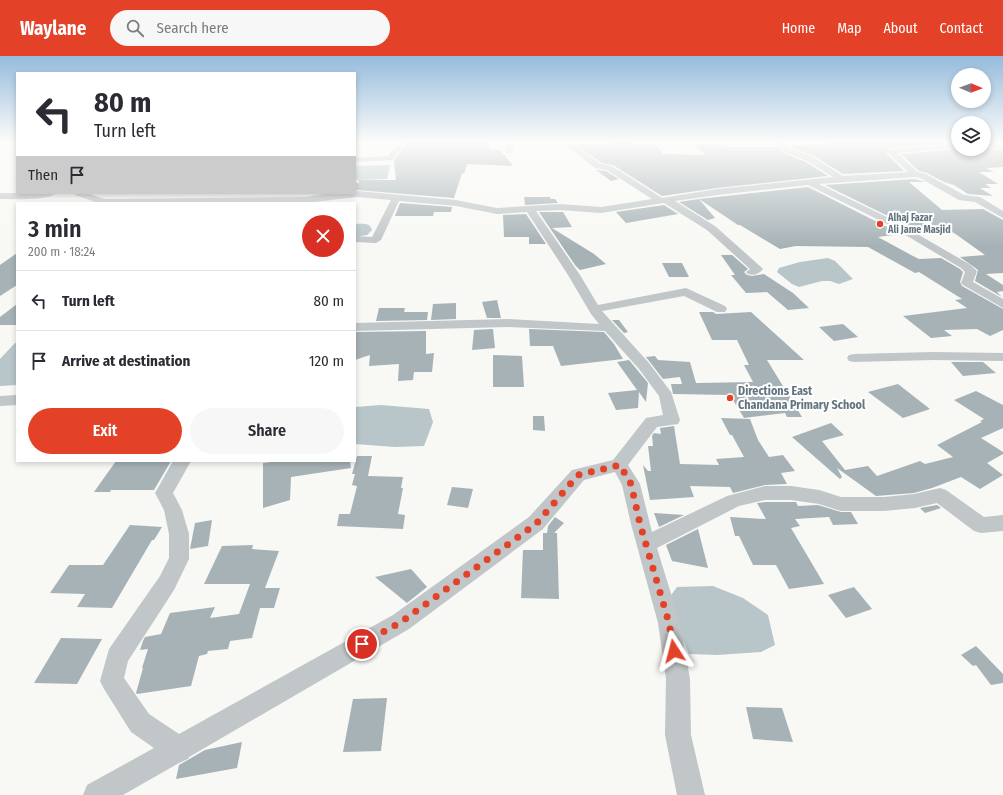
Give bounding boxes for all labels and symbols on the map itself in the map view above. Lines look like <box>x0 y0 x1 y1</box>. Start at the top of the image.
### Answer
north arrow <box>951 68 991 108</box>
place label: Alhaj Fazar Ali Jame Masjid <box>887 212 951 236</box>
marker: Alhaj Fazar Ali Jame Masjid <box>875 219 885 229</box>
place label: Directions East Chandana Primary School <box>738 384 866 412</box>
marker: Directions East Chandana Primary School <box>725 393 735 403</box>
pin <box>345 627 379 661</box>
position arrow <box>653 630 695 672</box>

